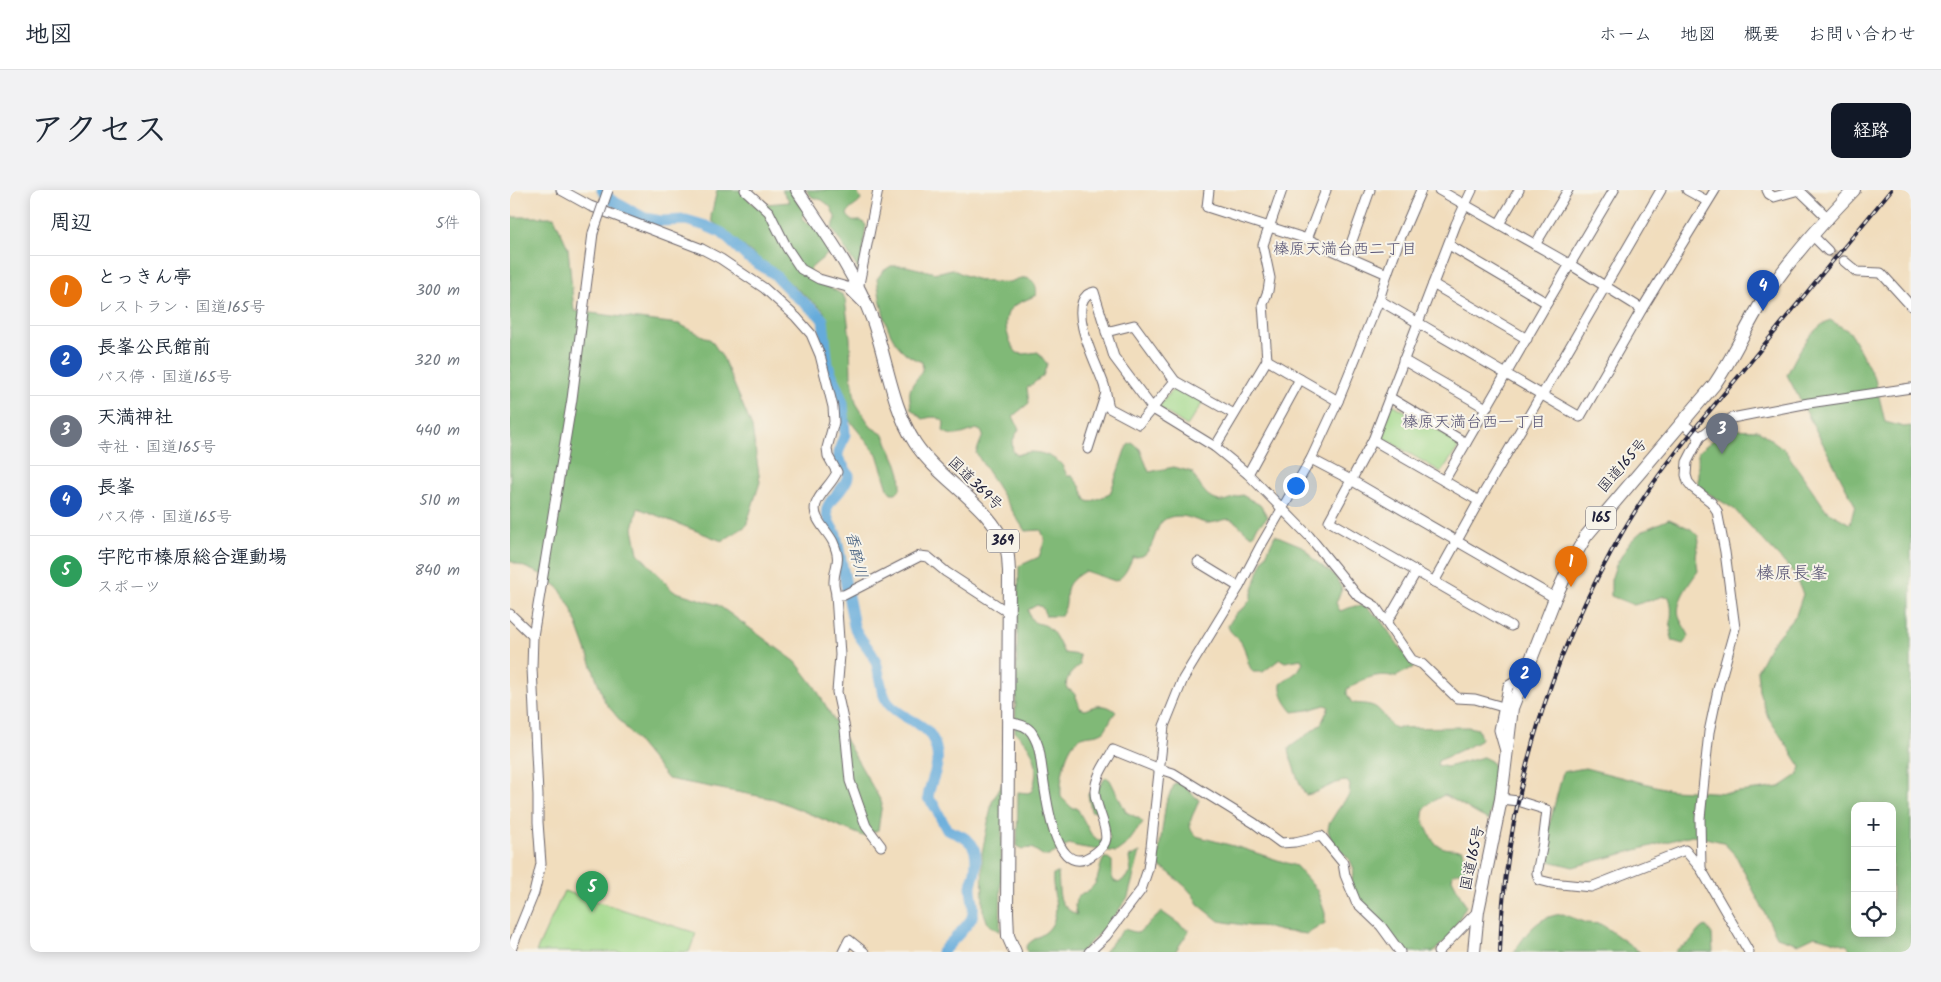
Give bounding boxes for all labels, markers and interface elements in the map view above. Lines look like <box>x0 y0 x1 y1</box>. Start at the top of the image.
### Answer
text: 地図 <box>25 16 73 55</box>
text: ホーム <box>1599 21 1652 50</box>
text: 地図 <box>1680 21 1716 50</box>
text: 概要 <box>1744 21 1780 50</box>
text: お問い合わせ <box>1808 21 1916 50</box>
button: 経路 <box>1831 103 1911 158</box>
text: アクセス <box>30 104 168 160</box>
text: 周辺 <box>50 207 92 240</box>
text: 5件 <box>435 211 460 236</box>
district label: 榛原天満台西二丁目 <box>1273 237 1417 262</box>
text: とっきん亭 <box>97 263 192 293</box>
pin: 4 <box>1747 270 1779 311</box>
text: 1 <box>64 278 68 303</box>
text: 300 m <box>416 278 460 303</box>
text: レストラン · 国道165号 <box>97 295 265 320</box>
text: 長峯公民館前 <box>97 333 211 363</box>
text: 2 <box>61 348 71 373</box>
text: 320 m <box>414 348 460 373</box>
text: バス停 · 国道165号 <box>97 365 232 390</box>
text: 天満神社 <box>97 403 173 433</box>
district label: 榛原天満台西一丁目 <box>1402 410 1546 435</box>
pin: 3 <box>1706 413 1738 454</box>
text: 3 <box>62 418 70 443</box>
text: 440 m <box>415 418 460 443</box>
street label: 国道165号 <box>1592 433 1654 499</box>
text: 寺社 · 国道165号 <box>97 435 216 460</box>
street label: 国道369号 <box>942 451 1008 517</box>
text: 長峯 <box>97 473 135 503</box>
your location <box>1283 473 1309 499</box>
text: 4 <box>62 488 70 513</box>
text: 510 m <box>419 488 460 513</box>
text: バス停 · 国道165号 <box>97 505 232 530</box>
road number: 165 <box>1586 506 1616 529</box>
water label: 香酔川 <box>838 529 874 581</box>
road number: 369 <box>987 530 1019 552</box>
text: 宇陀市榛原総合運動場 <box>97 543 287 573</box>
pin: 1 <box>1555 546 1587 587</box>
text: 5 <box>62 558 70 583</box>
text: 840 m <box>414 558 460 583</box>
district label: 榛原長峯 <box>1756 560 1828 589</box>
text: スポーツ <box>97 575 161 600</box>
pin: 2 <box>1509 658 1541 699</box>
map controls <box>1851 802 1896 937</box>
button: + <box>1851 802 1896 847</box>
street label: 国道165号 <box>1454 823 1492 893</box>
button: − <box>1851 847 1896 892</box>
pin: 5 <box>576 871 608 912</box>
button: locate <box>1851 892 1896 937</box>

